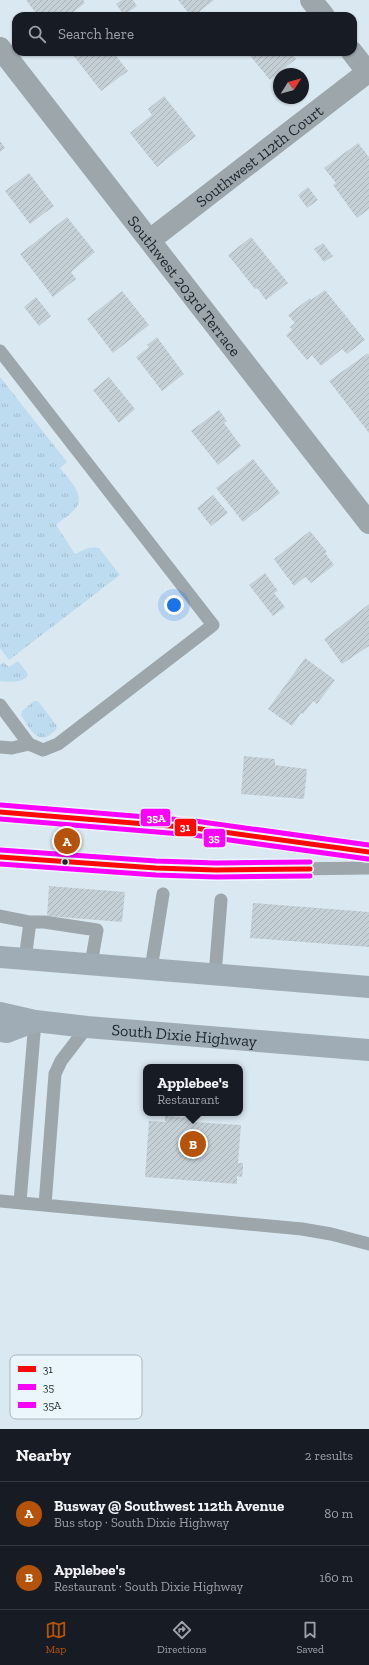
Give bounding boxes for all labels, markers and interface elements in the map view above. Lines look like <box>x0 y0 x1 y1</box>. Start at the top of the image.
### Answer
search box <box>12 12 357 56</box>
icon: search <box>26 23 48 45</box>
text: Search here <box>58 25 134 43</box>
north arrow <box>273 68 309 104</box>
street label: Southwest 112th Court <box>192 101 327 211</box>
street label: Southwest 203rd Terrace <box>124 211 245 360</box>
your location <box>164 595 184 615</box>
line badge: 35A <box>140 808 171 827</box>
text: 35A <box>146 812 166 825</box>
line badge: 31 <box>174 818 197 837</box>
text: 31 <box>180 821 191 834</box>
pin: A <box>54 826 80 856</box>
line badge: 35 <box>203 828 226 848</box>
text: 35 <box>208 832 220 845</box>
unlabelled marker <box>60 857 70 867</box>
street label: South Dixie Highway <box>111 1020 259 1050</box>
popup <box>143 1064 243 1116</box>
text: Applebee's <box>157 1074 229 1092</box>
text: Restaurant <box>157 1092 219 1107</box>
pin: B <box>180 1129 206 1159</box>
legend <box>10 1355 142 1419</box>
text: 31 <box>43 1363 53 1376</box>
text: 35 <box>43 1381 54 1394</box>
text: 35A <box>43 1399 62 1412</box>
text: Nearby <box>16 1445 71 1465</box>
text: 2 results <box>305 1448 353 1463</box>
text: Busway @ Southwest 112th Avenue <box>54 1497 284 1515</box>
text: A <box>25 1506 33 1521</box>
text: 80 m <box>324 1506 353 1521</box>
text: Bus stop · South Dixie Highway <box>54 1515 229 1530</box>
text: Applebee's <box>54 1561 126 1579</box>
text: B <box>25 1570 33 1585</box>
text: 160 m <box>319 1570 353 1585</box>
text: Restaurant · South Dixie Highway <box>54 1579 243 1594</box>
tab: Map <box>45 1619 67 1656</box>
tab: Directions <box>157 1619 207 1656</box>
tab: Saved <box>296 1619 324 1656</box>

